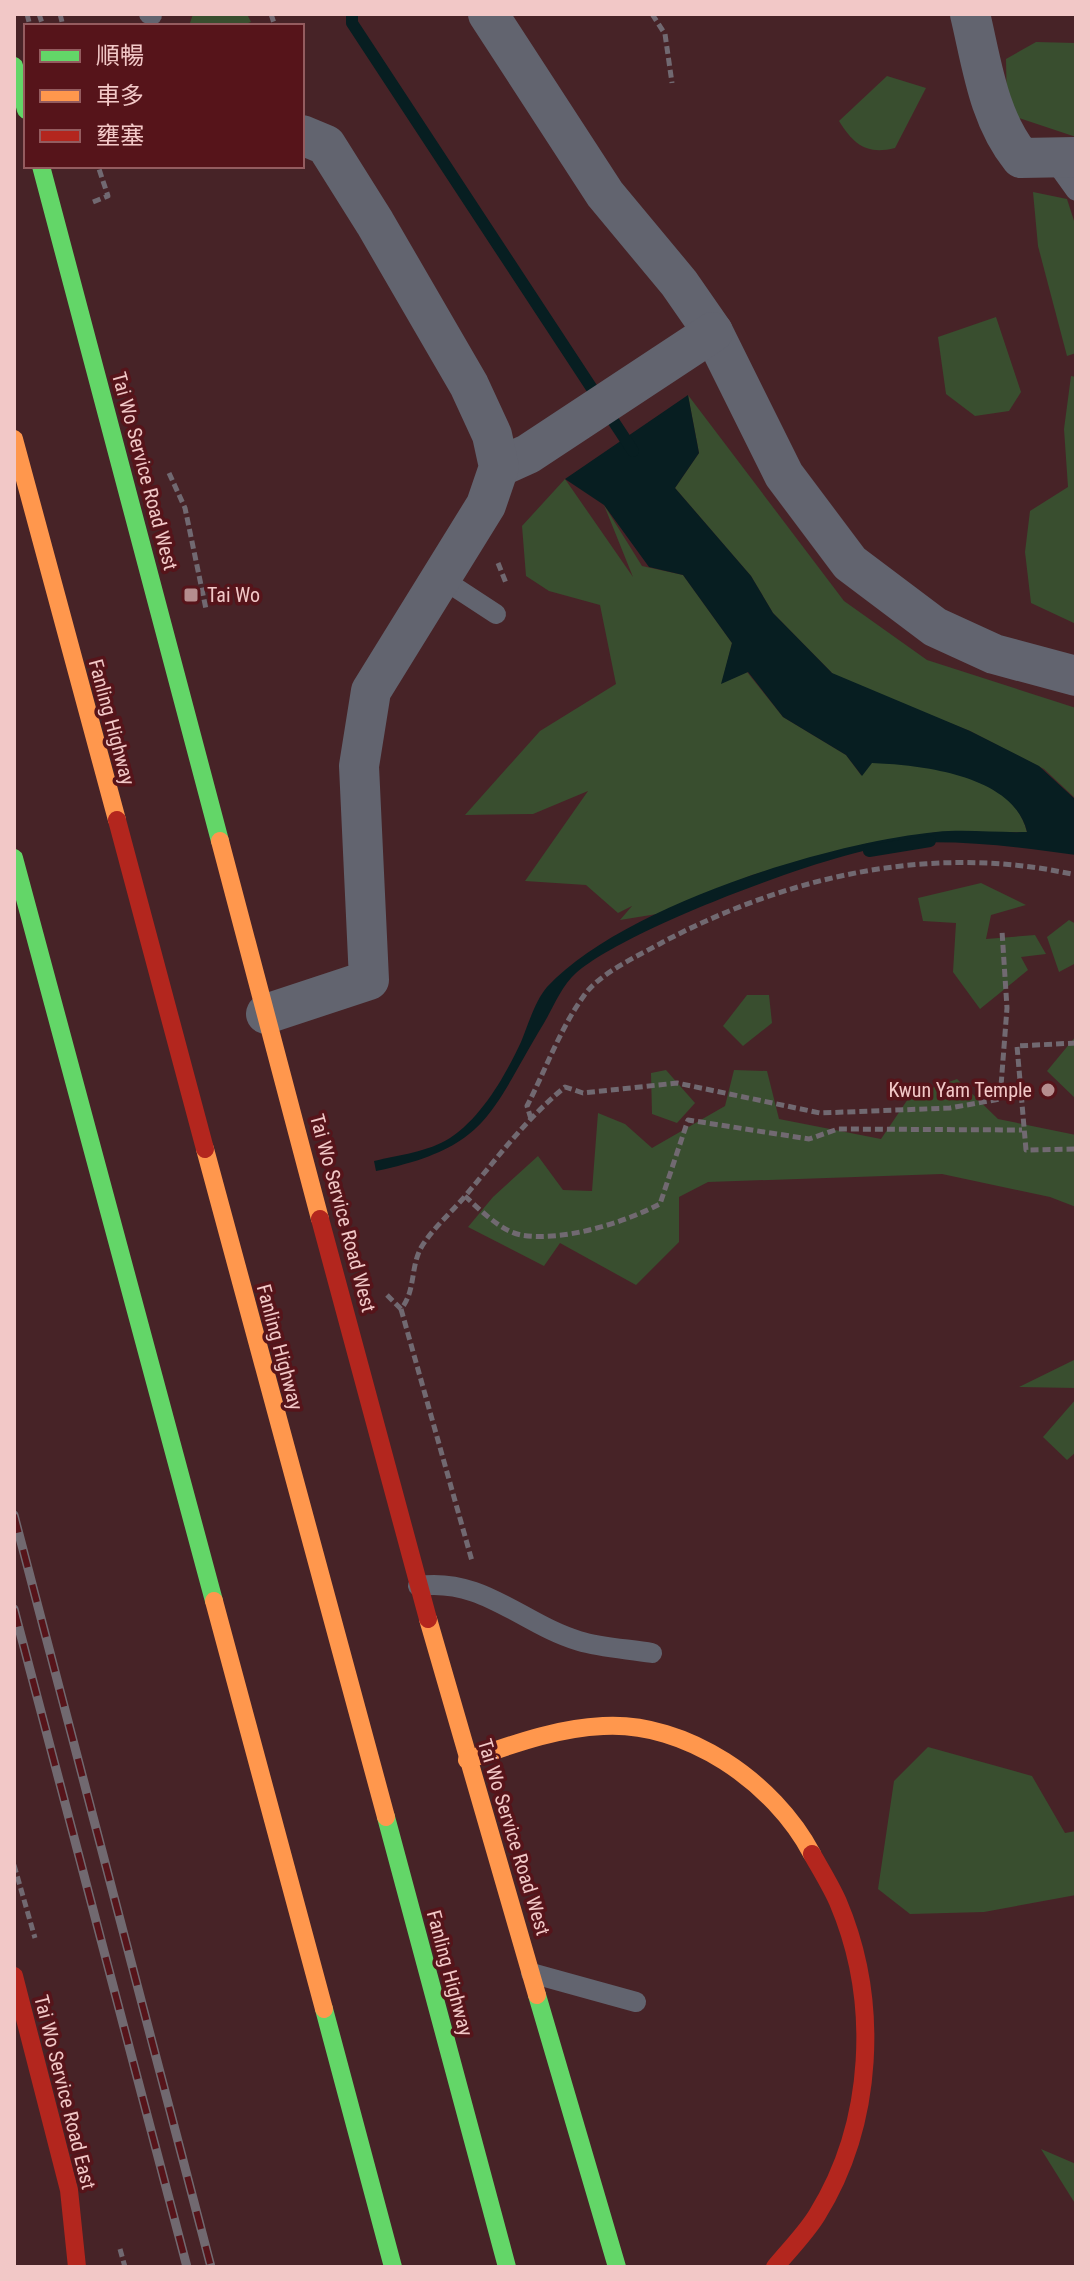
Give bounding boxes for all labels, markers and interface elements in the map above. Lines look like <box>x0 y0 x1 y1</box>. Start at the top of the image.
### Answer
legend <box>24 24 304 168</box>
text: 順暢 <box>96 42 144 70</box>
text: 車多 <box>96 82 144 110</box>
text: 壅塞 <box>96 122 144 150</box>
street label: Tai Wo Service Road West <box>107 369 183 573</box>
place label: Tai Wo <box>207 583 260 607</box>
marker: Tai Wo <box>182 586 200 604</box>
street label: Fanling Highway <box>84 657 140 787</box>
place label: Kwun Yam Temple <box>888 1078 1032 1102</box>
marker: Kwun Yam Temple <box>1039 1081 1057 1099</box>
street label: Tai Wo Service Road West <box>305 1111 381 1315</box>
street label: Fanling Highway <box>252 1282 308 1412</box>
street label: Tai Wo Service Road West <box>473 1736 555 1938</box>
street label: Fanling Highway <box>422 1908 478 2038</box>
street label: Tai Wo Service Road East <box>29 1992 101 2192</box>

